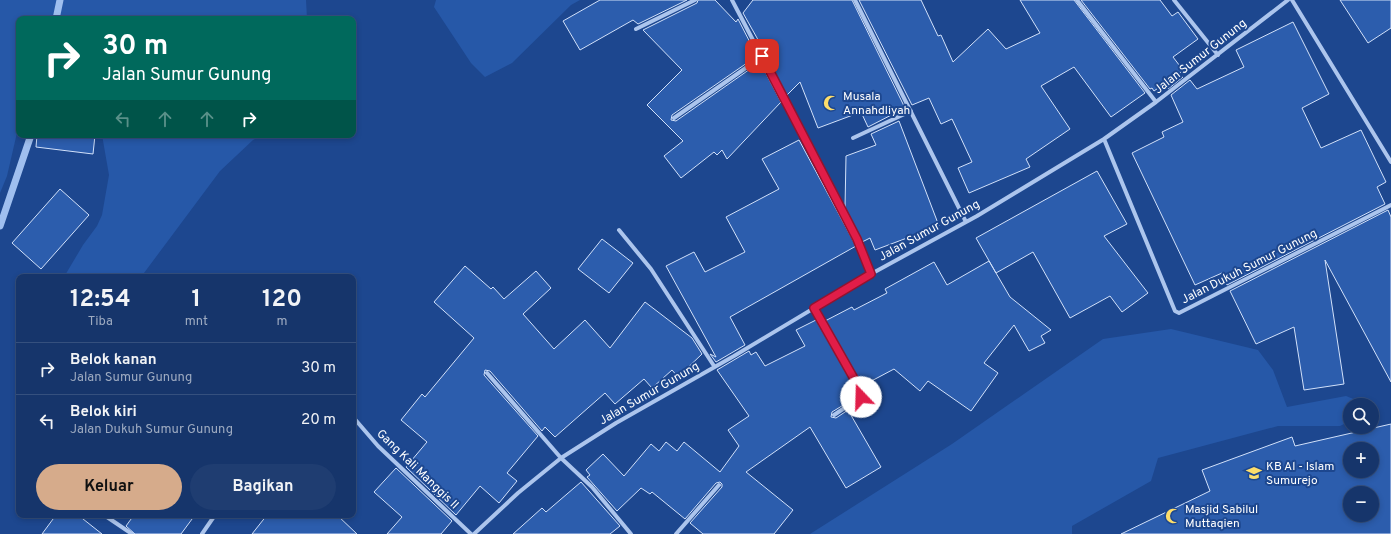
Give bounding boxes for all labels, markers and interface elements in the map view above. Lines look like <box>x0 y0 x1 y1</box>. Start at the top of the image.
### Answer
street label: Jalan Sumur Gunung <box>1151 16 1250 98</box>
text: 30 m <box>102 29 168 65</box>
icon: right <box>36 32 88 84</box>
pin <box>745 39 779 73</box>
icon: arrive <box>751 45 773 67</box>
text: Jalan Sumur Gunung <box>102 64 271 87</box>
place label: Musala Annahdliyah <box>843 89 910 119</box>
mosque icon: Musala Annahdliyah <box>822 94 840 112</box>
icon: left <box>112 108 134 130</box>
icon: ahead <box>154 108 176 130</box>
icon: ahead <box>196 108 218 130</box>
icon: right <box>238 108 260 130</box>
street label: Jalan Sumur Gunung <box>876 196 983 265</box>
street label: Jalan Dukuh Sumur Gunung <box>1179 226 1320 308</box>
text: 12:54 <box>70 285 131 315</box>
text: 1 <box>191 285 201 315</box>
text: 120 <box>262 285 302 315</box>
text: Tiba <box>88 314 113 330</box>
text: mnt <box>185 314 208 330</box>
text: m <box>276 314 287 330</box>
text: Belok kanan <box>70 351 157 370</box>
icon: right <box>36 358 58 380</box>
text: 30 m <box>301 359 336 378</box>
street label: Jalan Sumur Gunung <box>597 359 702 429</box>
text: Jalan Sumur Gunung <box>70 370 192 386</box>
position arrow <box>840 376 882 418</box>
map controls <box>1343 398 1379 522</box>
button: search <box>1343 398 1379 434</box>
text: Belok kiri <box>70 403 137 422</box>
icon: left <box>36 410 58 432</box>
text: 20 m <box>301 411 336 430</box>
text: Jalan Dukuh Sumur Gunung <box>70 422 233 438</box>
street label: Gang Kali Manggis II <box>373 426 462 513</box>
button: + <box>1343 442 1379 478</box>
place label: KB Al - Islam Sumurejo <box>1266 459 1334 489</box>
button: Keluar <box>36 464 182 510</box>
button: Bagikan <box>190 464 336 510</box>
school or university icon: KB Al - Islam Sumurejo <box>1245 464 1263 482</box>
button: − <box>1343 486 1379 522</box>
place label: Masjid Sabilul Muttaqien <box>1185 502 1258 532</box>
mosque icon: Masjid Sabilul Muttaqien <box>1164 507 1182 525</box>

